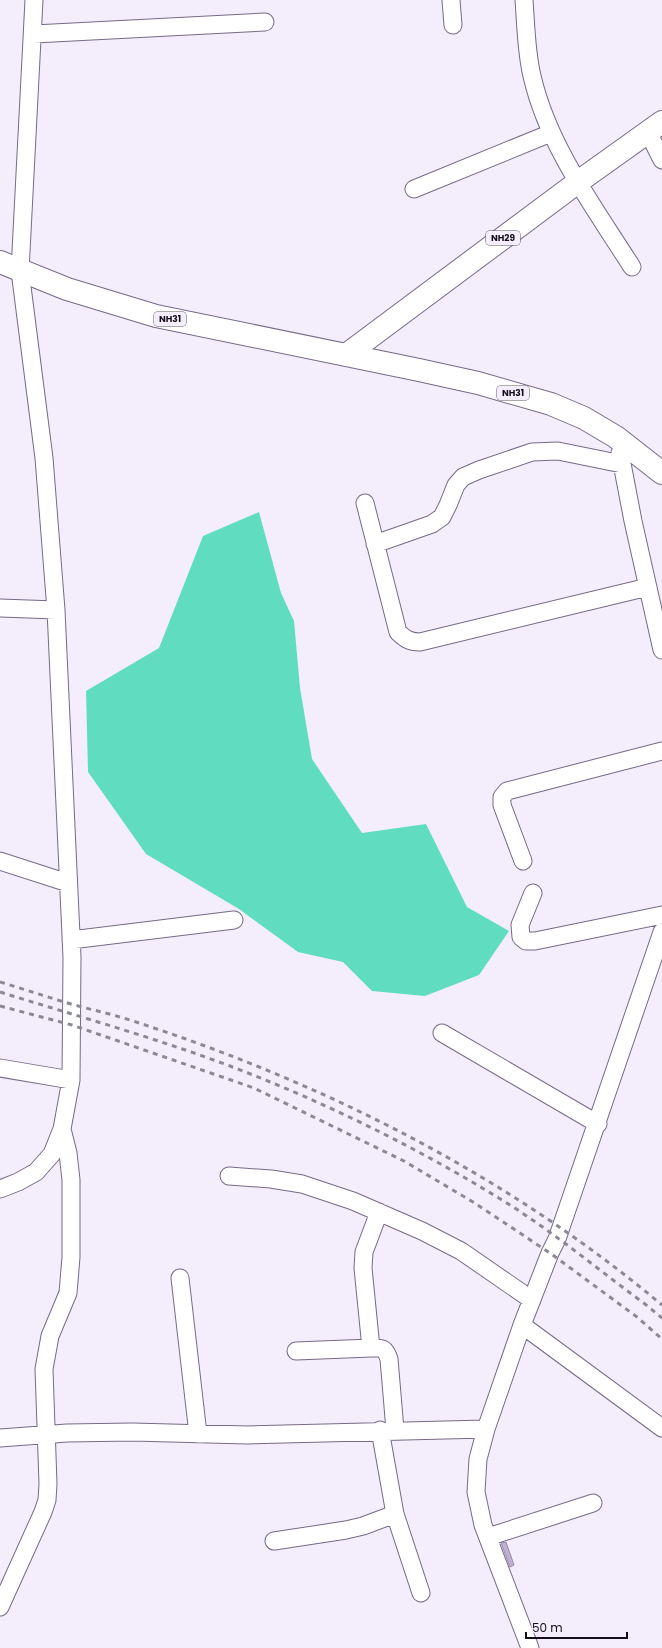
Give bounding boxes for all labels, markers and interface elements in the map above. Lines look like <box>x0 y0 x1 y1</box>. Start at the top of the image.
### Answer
road number: NH29 <box>486 231 520 245</box>
road number: NH31 <box>154 312 186 326</box>
road number: NH31 <box>497 386 529 400</box>
scale bar <box>526 1614 627 1640</box>
text: 50 m <box>532 1619 563 1636</box>

